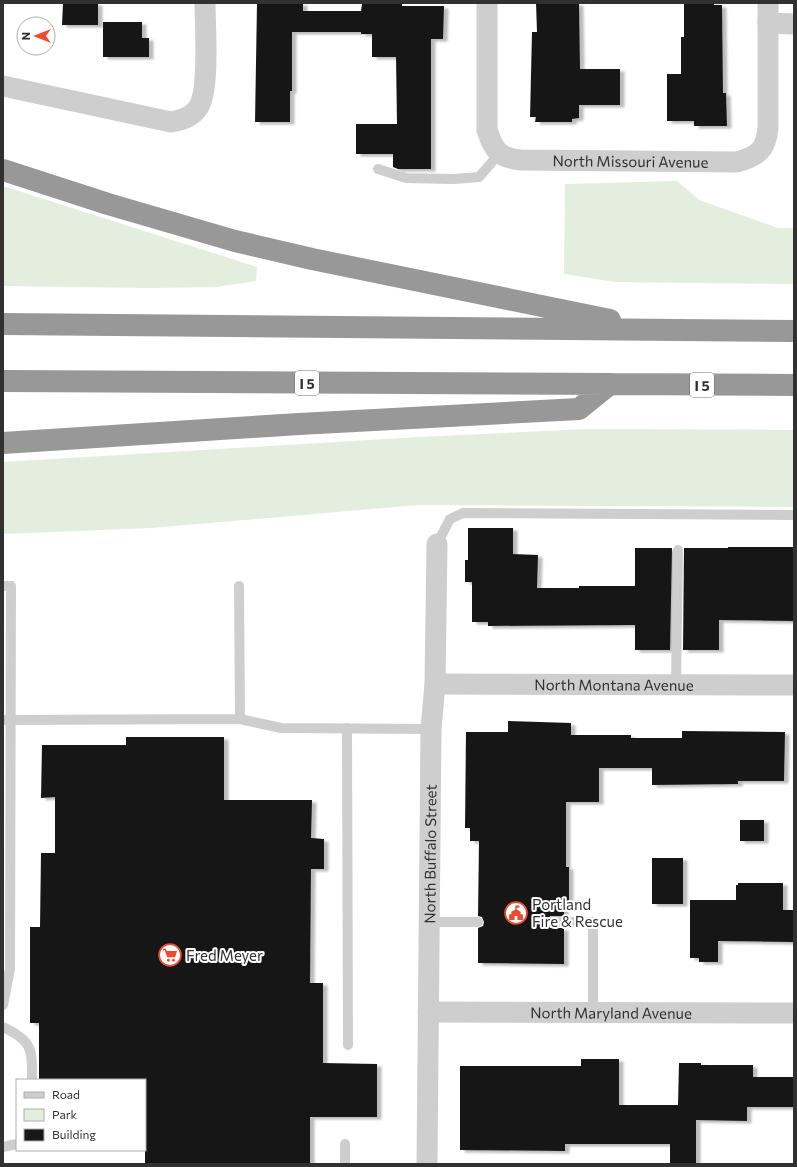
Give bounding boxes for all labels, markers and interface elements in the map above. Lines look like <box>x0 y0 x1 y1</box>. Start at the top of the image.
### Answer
north arrow <box>16 16 56 56</box>
text: N <box>19 32 32 40</box>
street label: North Missouri Avenue <box>552 151 709 171</box>
road number: I 5 <box>295 371 319 395</box>
road number: I 5 <box>690 373 714 397</box>
street label: North Montana Avenue <box>534 675 694 694</box>
street label: North Buffalo Street <box>420 784 439 924</box>
place label: Portland Fire & Rescue <box>532 895 623 930</box>
public building icon: Portland Fire & Rescue <box>503 900 529 926</box>
supermarket icon: Fred Meyer <box>157 942 183 968</box>
place label: Fred Meyer <box>186 946 263 964</box>
street label: North Maryland Avenue <box>530 1003 692 1022</box>
legend <box>16 1079 146 1151</box>
text: Road <box>52 1087 80 1101</box>
text: Park <box>52 1107 78 1121</box>
text: Building <box>52 1127 96 1141</box>

